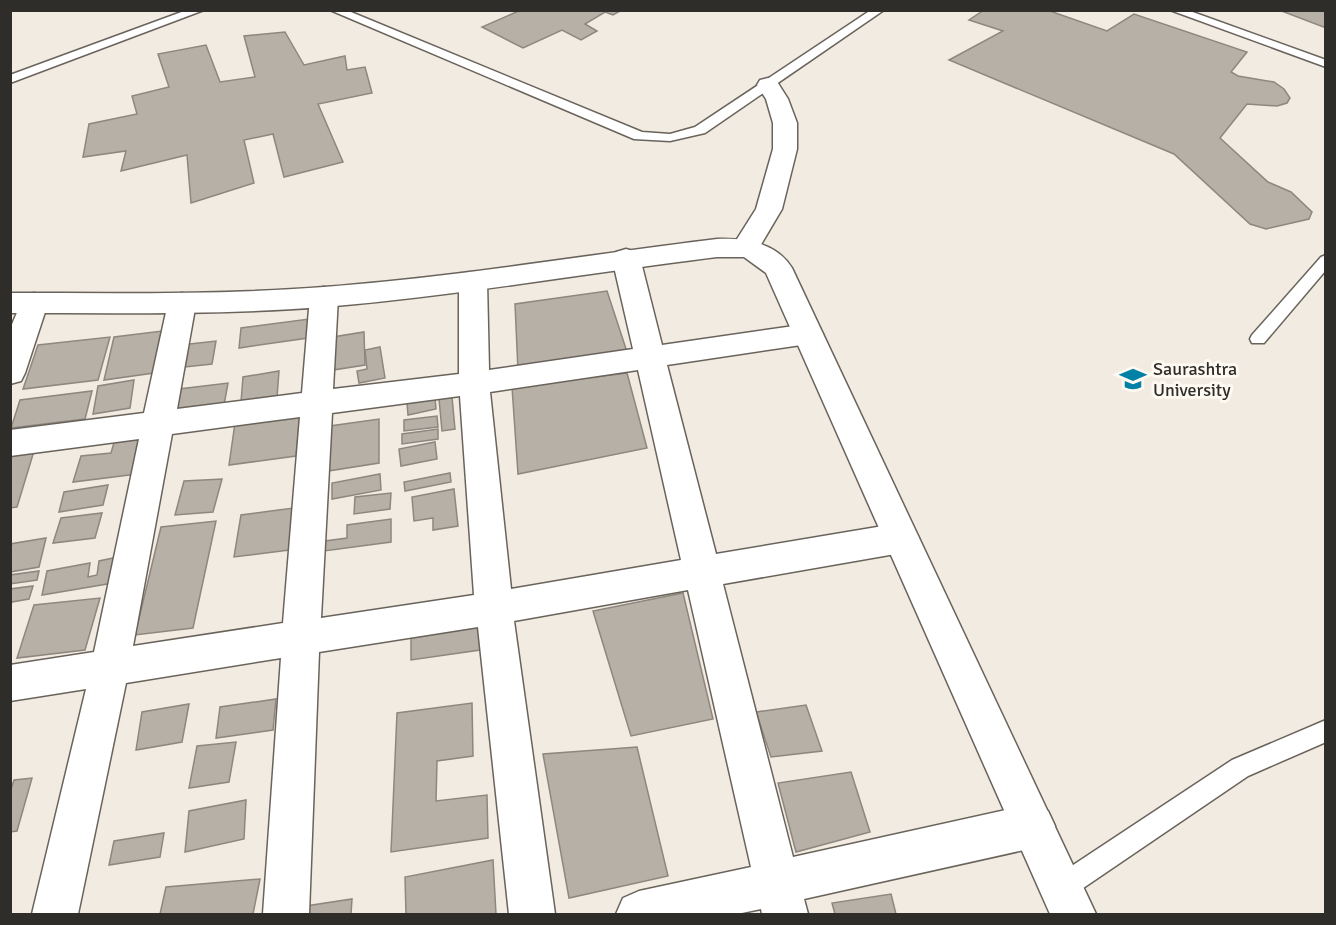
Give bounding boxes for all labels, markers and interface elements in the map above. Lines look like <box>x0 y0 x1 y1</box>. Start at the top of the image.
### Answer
place label: Saurashtra University <box>1153 358 1237 401</box>
school or university icon: Saurashtra University <box>1118 364 1148 394</box>

